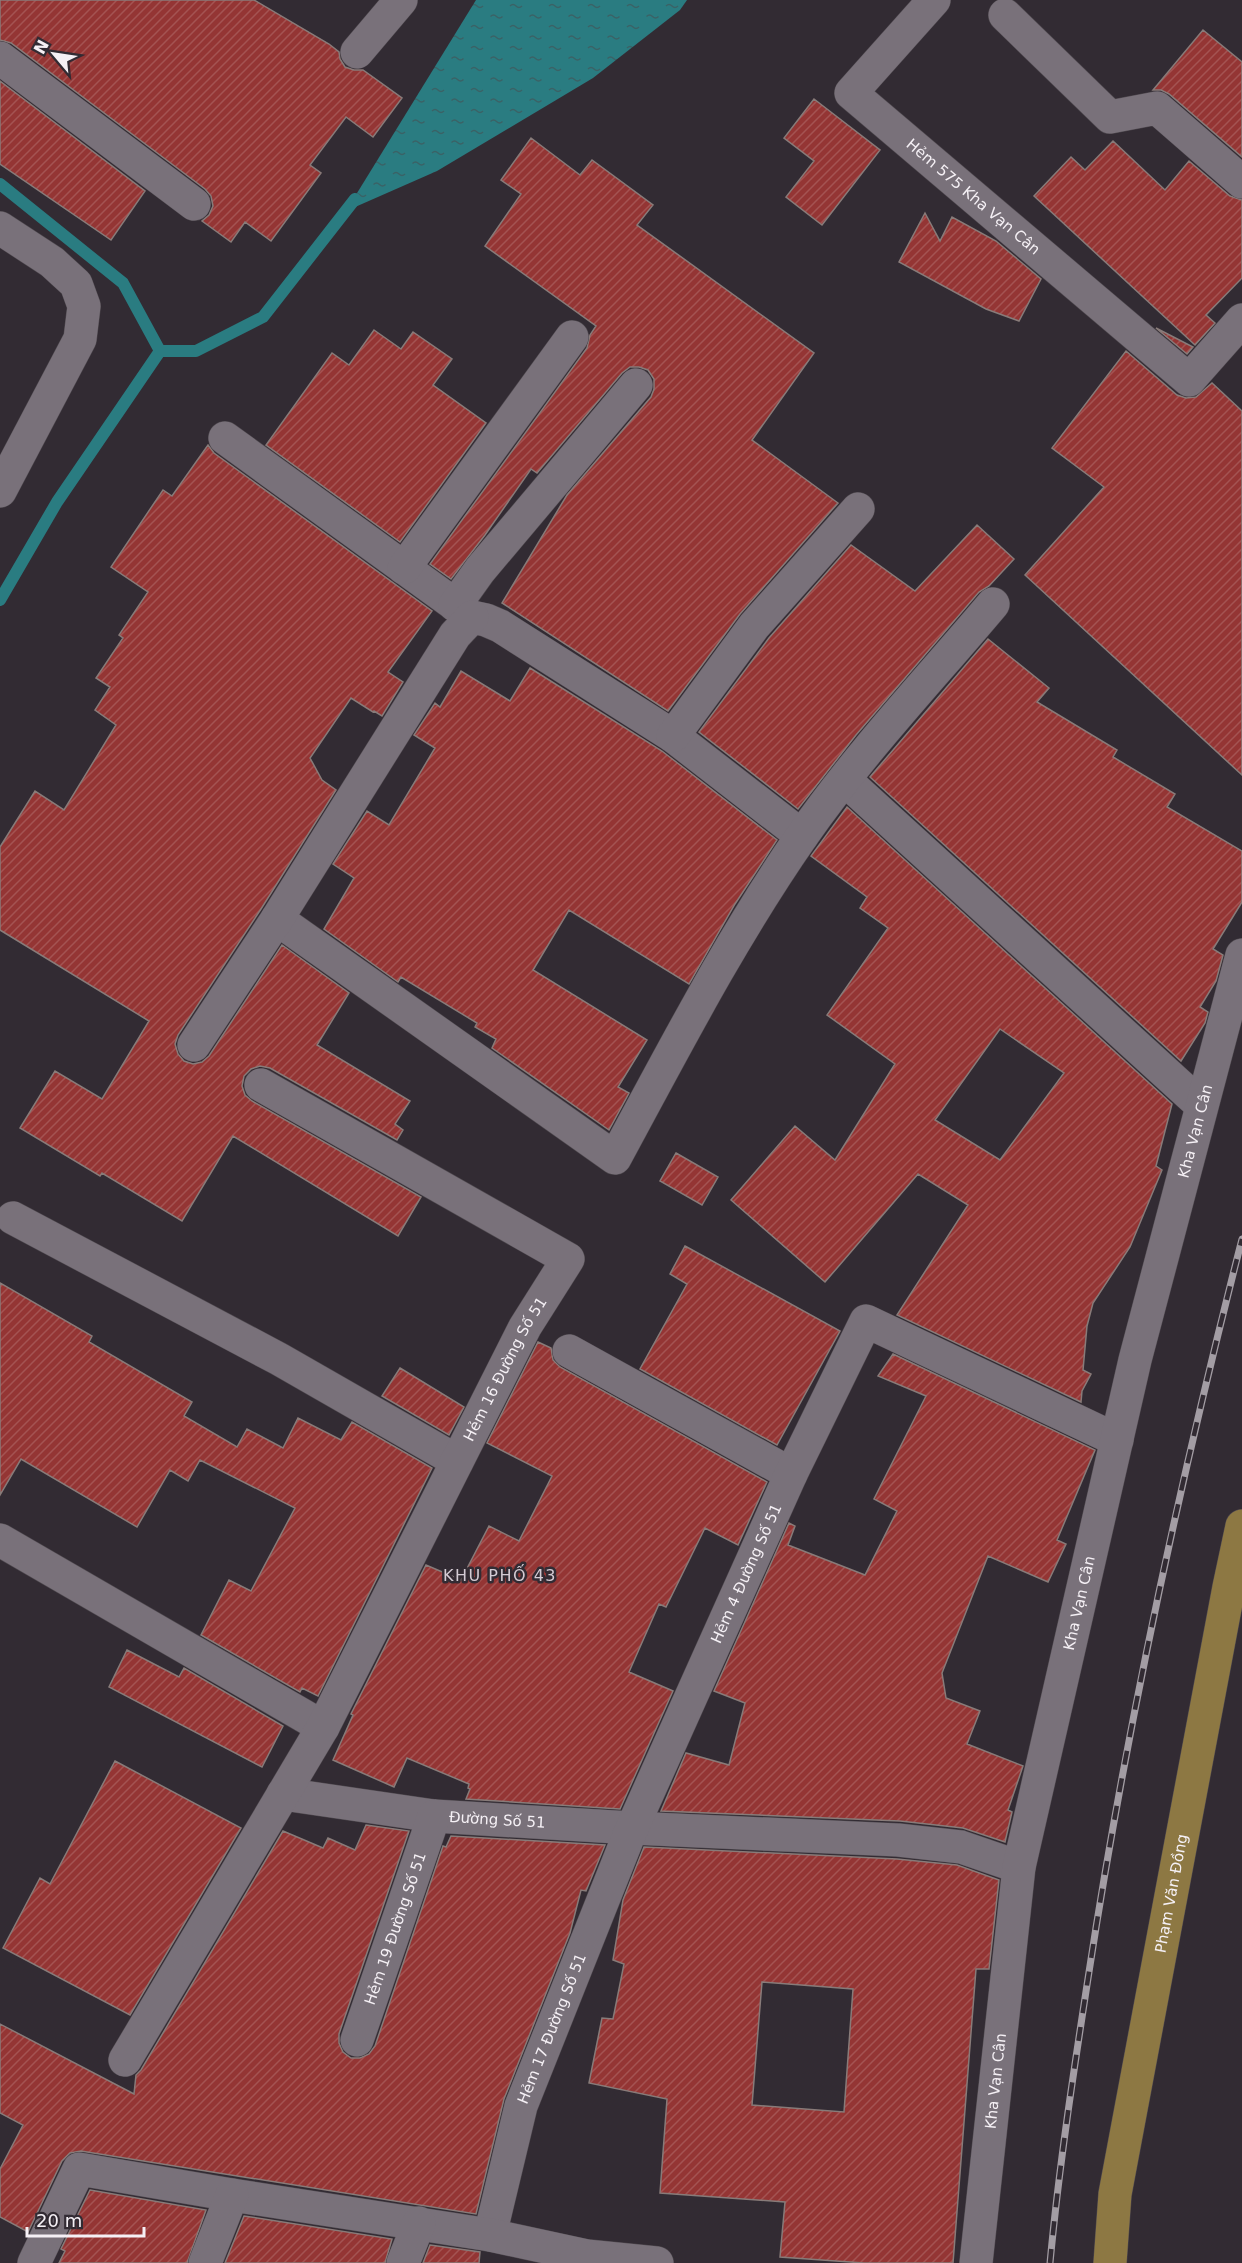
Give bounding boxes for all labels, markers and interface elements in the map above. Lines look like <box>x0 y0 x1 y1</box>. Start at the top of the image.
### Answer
north arrow <box>24 24 84 84</box>
text: N <box>30 37 53 57</box>
street label: Hẻm 575 Kha Vạn Cân <box>903 135 1044 259</box>
street label: Kha Vạn Cân <box>1174 1082 1216 1180</box>
street label: Hẻm 16 Đường Số 51 <box>460 1294 551 1444</box>
street label: Hẻm 4 Đường Số 51 <box>707 1501 785 1646</box>
street label: Kha Vạn Cân <box>1060 1554 1099 1652</box>
district label: KHU PHỐ 43 <box>443 1564 557 1585</box>
street label: Đường Số 51 <box>448 1808 546 1832</box>
street label: Phạm Văn Đồng <box>1151 1832 1191 1954</box>
street label: Hẻm 19 Đường Số 51 <box>361 1850 430 2007</box>
street label: Hẻm 17 Đường Số 51 <box>514 1951 590 2106</box>
street label: Kha Vạn Cân <box>982 2032 1010 2130</box>
scale bar <box>27 2200 144 2238</box>
text: 20 m <box>36 2210 82 2231</box>

